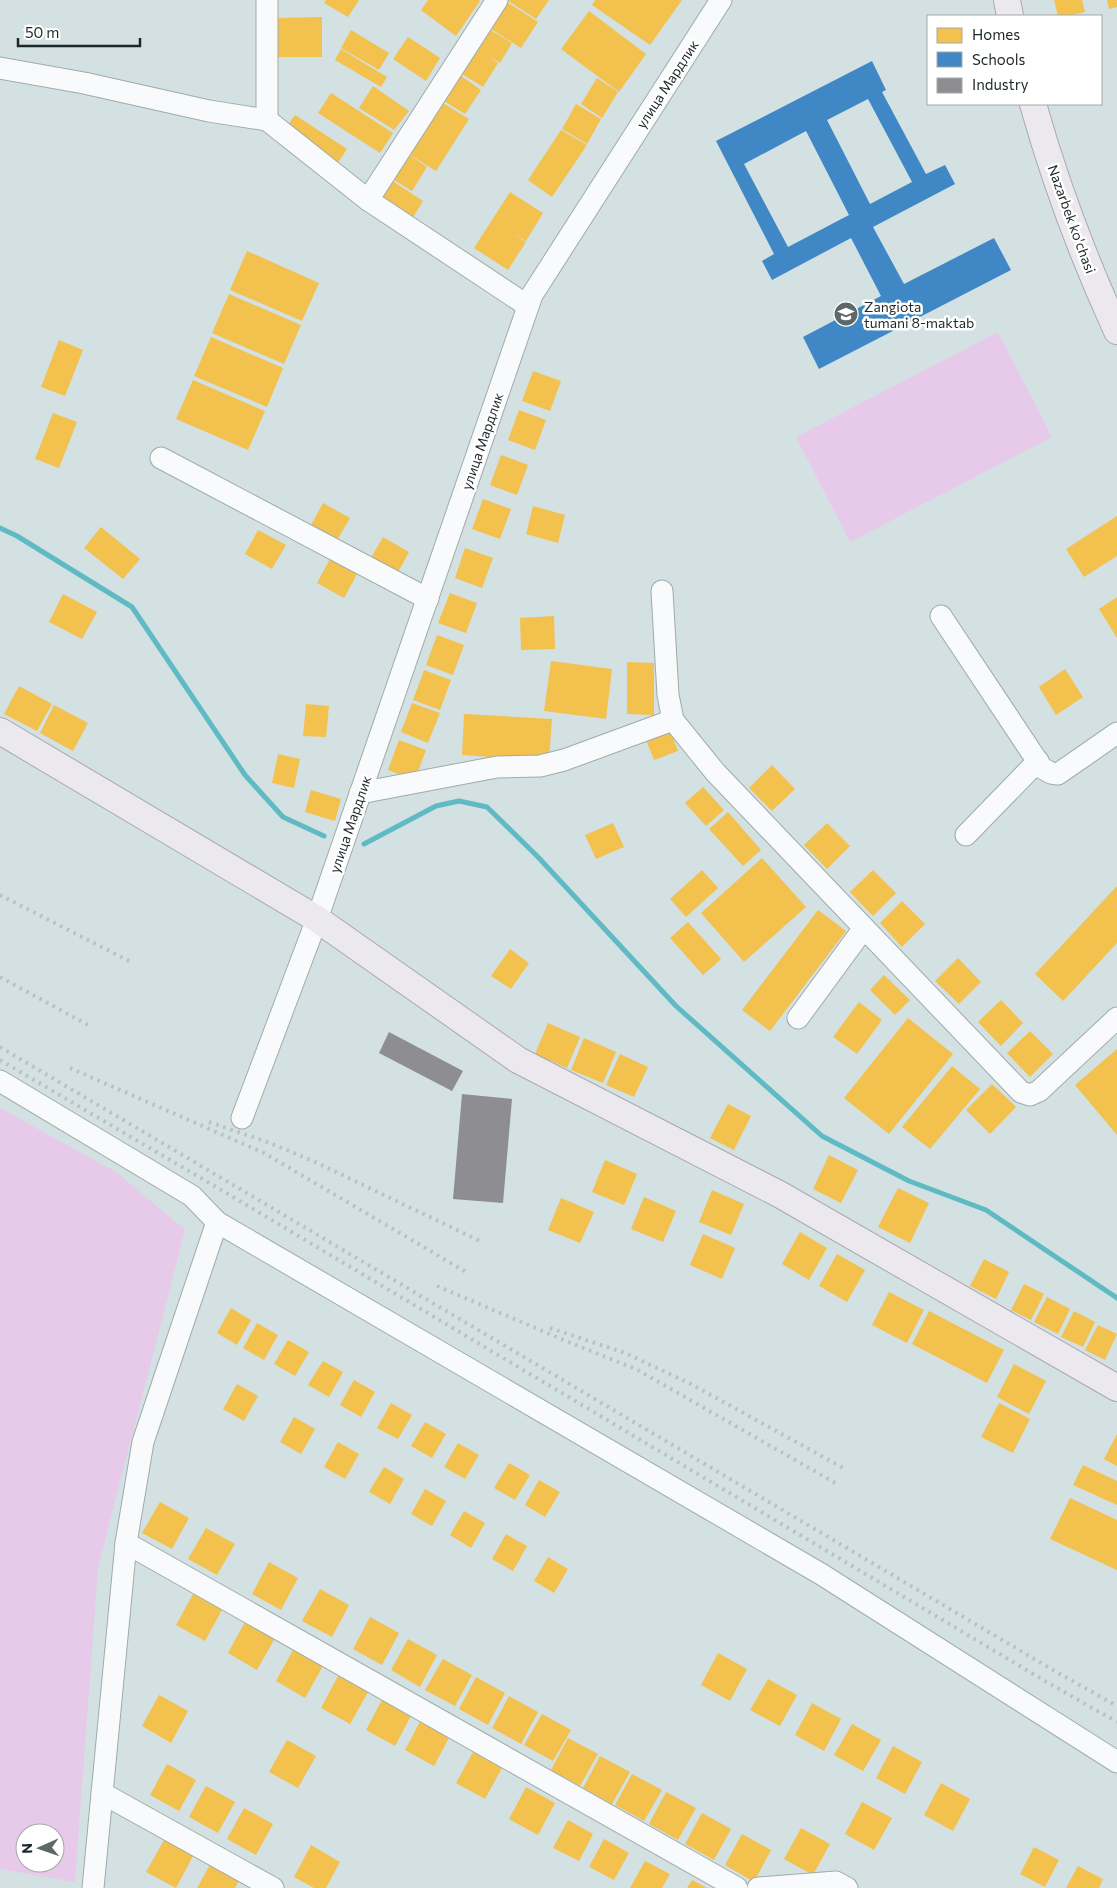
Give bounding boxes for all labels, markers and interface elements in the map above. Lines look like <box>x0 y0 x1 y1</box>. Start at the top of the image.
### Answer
scale bar <box>18 15 140 47</box>
legend <box>927 15 1102 105</box>
text: 50 m <box>25 23 59 41</box>
text: Homes <box>972 25 1020 43</box>
street label: улица Мардлик <box>632 36 702 131</box>
text: Schools <box>972 50 1026 68</box>
text: Industry <box>972 75 1029 93</box>
street label: Nazarbek ko'chasi <box>1044 162 1100 276</box>
place label: Zangiota tumani 8-maktab <box>864 298 974 331</box>
school or university icon: Zangiota tumani 8-maktab <box>833 301 859 327</box>
street label: улица Мардлик <box>457 390 507 492</box>
street label: улица Мардлик <box>325 773 375 875</box>
north arrow <box>15 1823 65 1873</box>
text: N <box>18 1843 35 1854</box>

